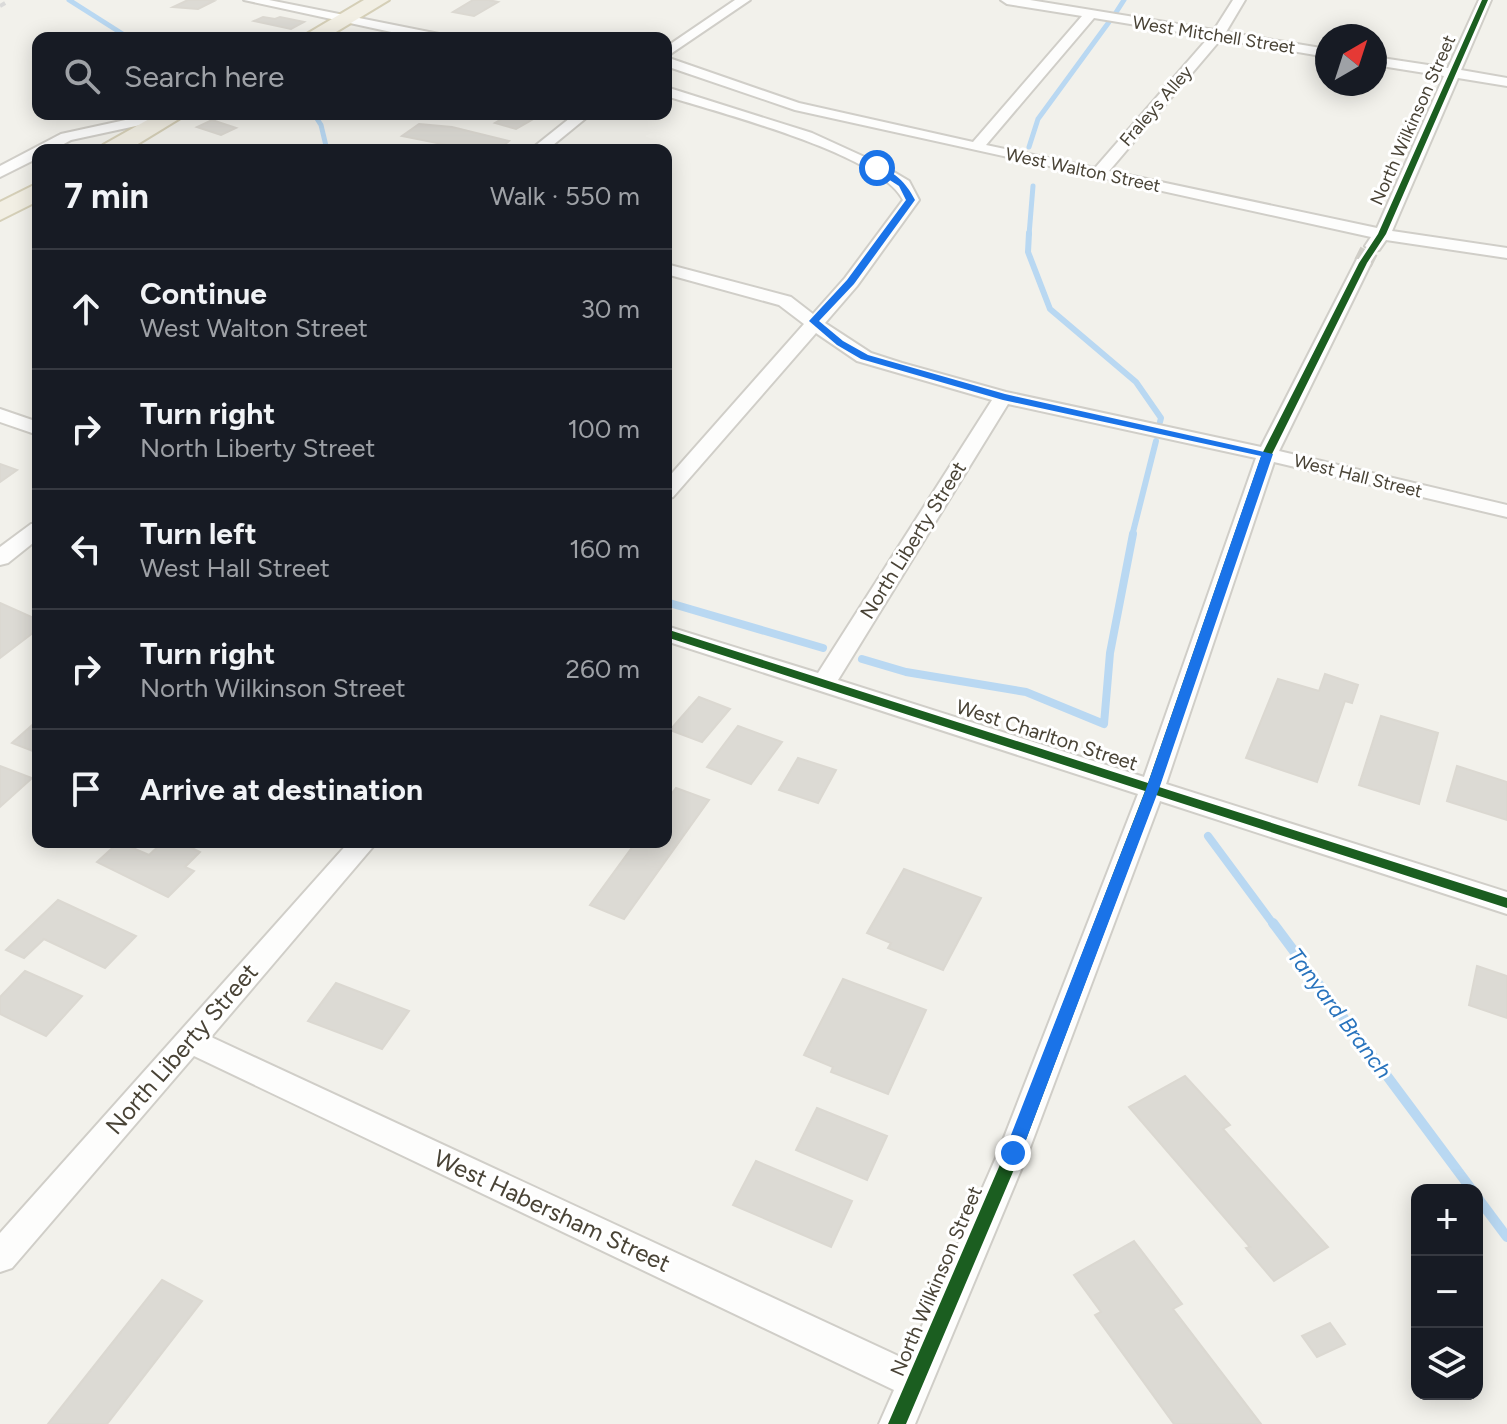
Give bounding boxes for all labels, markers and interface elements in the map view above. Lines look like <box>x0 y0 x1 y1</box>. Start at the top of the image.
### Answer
street label: West Mitchell Street <box>1131 11 1297 59</box>
north arrow <box>1315 24 1387 96</box>
street label: North Wilkinson Street <box>1366 31 1461 208</box>
search box <box>32 32 672 120</box>
icon: search <box>60 54 104 98</box>
text: Search here <box>124 58 284 95</box>
street label: Fraleys Alley <box>1115 61 1197 151</box>
street label: West Walton Street <box>1004 143 1163 197</box>
route start <box>859 150 895 186</box>
text: 7 min <box>64 176 149 217</box>
text: Walk · 550 m <box>490 180 640 212</box>
text: Continue <box>140 275 267 312</box>
icon: ahead <box>64 287 108 331</box>
text: 30 m <box>581 293 640 325</box>
text: West Walton Street <box>140 312 368 344</box>
text: Turn right <box>140 395 275 432</box>
icon: right <box>64 407 108 451</box>
text: 100 m <box>567 413 640 445</box>
text: North Liberty Street <box>140 432 375 464</box>
street label: West Hall Street <box>1292 449 1425 503</box>
street label: North Liberty Street <box>855 457 971 623</box>
text: Turn left <box>140 515 257 552</box>
icon: left <box>64 527 108 571</box>
text: 160 m <box>569 533 640 565</box>
text: West Hall Street <box>140 552 330 584</box>
text: Turn right <box>140 635 275 672</box>
icon: right <box>64 647 108 691</box>
text: 260 m <box>566 653 640 685</box>
text: North Wilkinson Street <box>140 672 406 704</box>
street label: West Charlton Street <box>953 694 1141 776</box>
icon: arrive <box>64 767 108 811</box>
text: Arrive at destination <box>140 771 423 808</box>
water label: Tanyard Branch <box>1282 943 1397 1084</box>
street label: North Liberty Street <box>99 957 264 1140</box>
route end <box>995 1135 1031 1171</box>
street label: West Habersham Street <box>430 1143 675 1278</box>
street label: North Wilkinson Street <box>885 1182 987 1380</box>
map controls <box>1411 1184 1483 1400</box>
button: + <box>1411 1184 1483 1256</box>
button: − <box>1411 1256 1483 1328</box>
button: layers <box>1411 1328 1483 1400</box>

